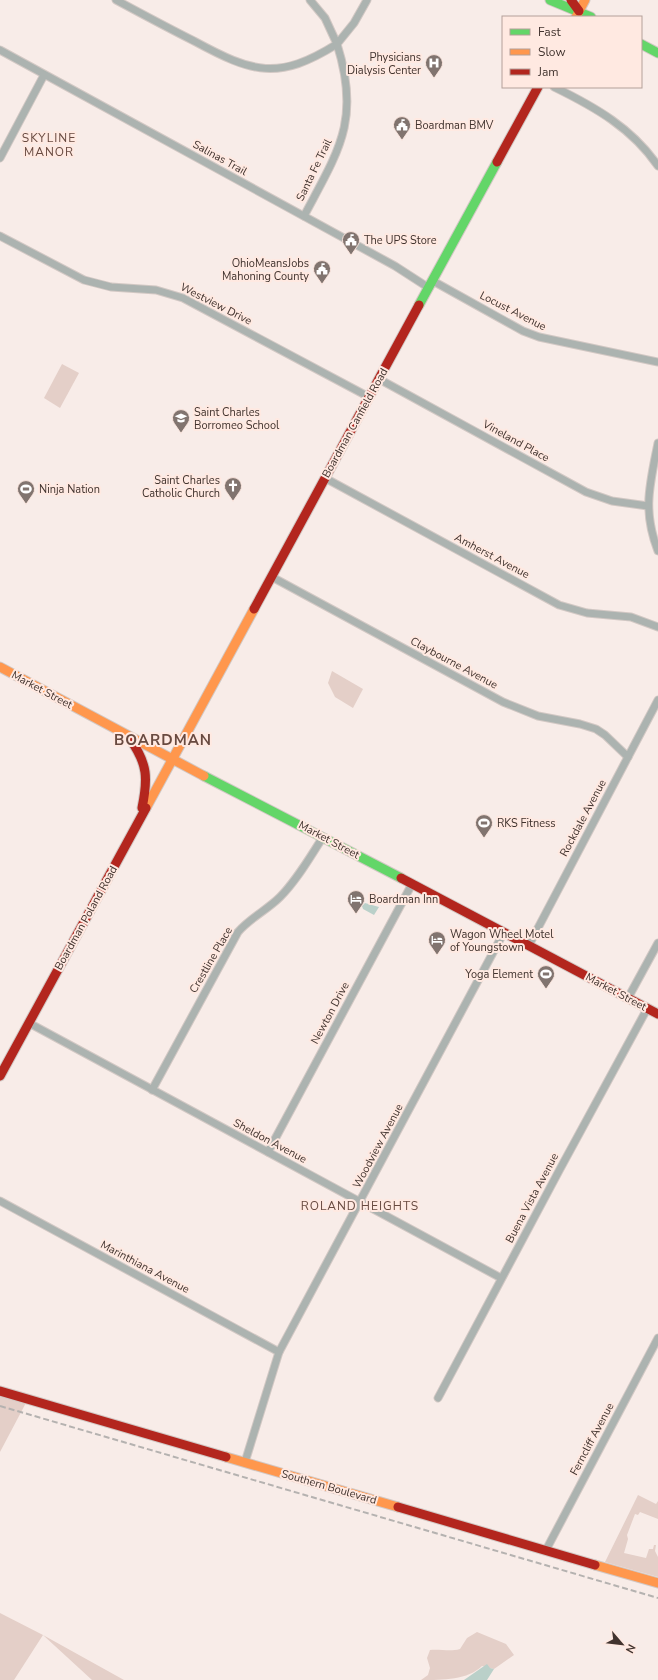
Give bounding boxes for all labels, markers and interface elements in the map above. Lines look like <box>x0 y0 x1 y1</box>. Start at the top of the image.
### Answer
legend <box>502 16 642 88</box>
text: Fast <box>538 24 561 40</box>
text: Slow <box>538 44 566 60</box>
place label: Physicians Dialysis Center <box>347 50 421 78</box>
hospital icon: Physicians Dialysis Center <box>424 53 444 78</box>
text: Jam <box>537 64 559 80</box>
public building icon: Boardman BMV <box>392 115 412 140</box>
place label: Boardman BMV <box>415 118 494 133</box>
district label: SKYLINE MANOR <box>22 130 76 160</box>
street label: Santa Fe Trail <box>293 136 336 203</box>
street label: Salinas Trail <box>190 137 250 179</box>
public building icon: The UPS Store <box>341 230 361 255</box>
place label: The UPS Store <box>364 233 437 248</box>
place label: OhioMeansJobs Mahoning County <box>222 256 309 284</box>
public building icon: OhioMeansJobs Mahoning County <box>312 259 332 284</box>
street label: Westview Drive <box>178 279 255 329</box>
street label: Locust Avenue <box>477 288 549 334</box>
street label: Boardman Canfield Road <box>319 365 391 481</box>
place label: Saint Charles Borromeo School <box>194 405 280 433</box>
school or university icon: Saint Charles Borromeo School <box>171 408 191 433</box>
street label: Vineland Place <box>479 416 552 465</box>
place label: Saint Charles Catholic Church <box>142 473 220 501</box>
church icon: Saint Charles Catholic Church <box>223 476 243 501</box>
sports icon: Ninja Nation <box>16 479 36 504</box>
place label: Ninja Nation <box>39 482 100 497</box>
street label: Amherst Avenue <box>452 530 532 582</box>
street label: Claybourne Avenue <box>408 634 501 692</box>
street label: Market Street <box>9 668 75 712</box>
district label: BOARDMAN <box>114 730 212 750</box>
street label: Rockdale Avenue <box>556 777 610 859</box>
sports icon: RKS Fitness <box>474 813 494 838</box>
place label: RKS Fitness <box>497 816 556 831</box>
street label: Market Street <box>296 818 362 862</box>
street label: Boardman Poland Road <box>51 863 121 973</box>
hotel icon: Boardman Inn <box>346 889 366 914</box>
place label: Boardman Inn <box>369 892 438 907</box>
street label: Crestline Place <box>186 924 236 996</box>
place label: Wagon Wheel Motel of Youngstown <box>450 927 554 955</box>
hotel icon: Wagon Wheel Motel of Youngstown <box>427 930 447 955</box>
sports icon: Yoga Element <box>536 964 556 989</box>
place label: Yoga Element <box>464 967 533 982</box>
street label: Market Street <box>583 970 649 1014</box>
street label: Newton Drive <box>307 979 353 1047</box>
street label: Woodview Avenue <box>349 1101 407 1191</box>
street label: Sheldon Avenue <box>231 1115 309 1167</box>
street label: Buena Vista Avenue <box>502 1150 562 1246</box>
district label: ROLAND HEIGHTS <box>301 1198 419 1214</box>
street label: Marinthiana Avenue <box>98 1237 192 1297</box>
street label: Ferncliff Avenue <box>567 1400 618 1478</box>
street label: Southern Boulevard <box>280 1466 378 1508</box>
north arrow <box>602 1624 642 1664</box>
text: N <box>622 1641 639 1656</box>

